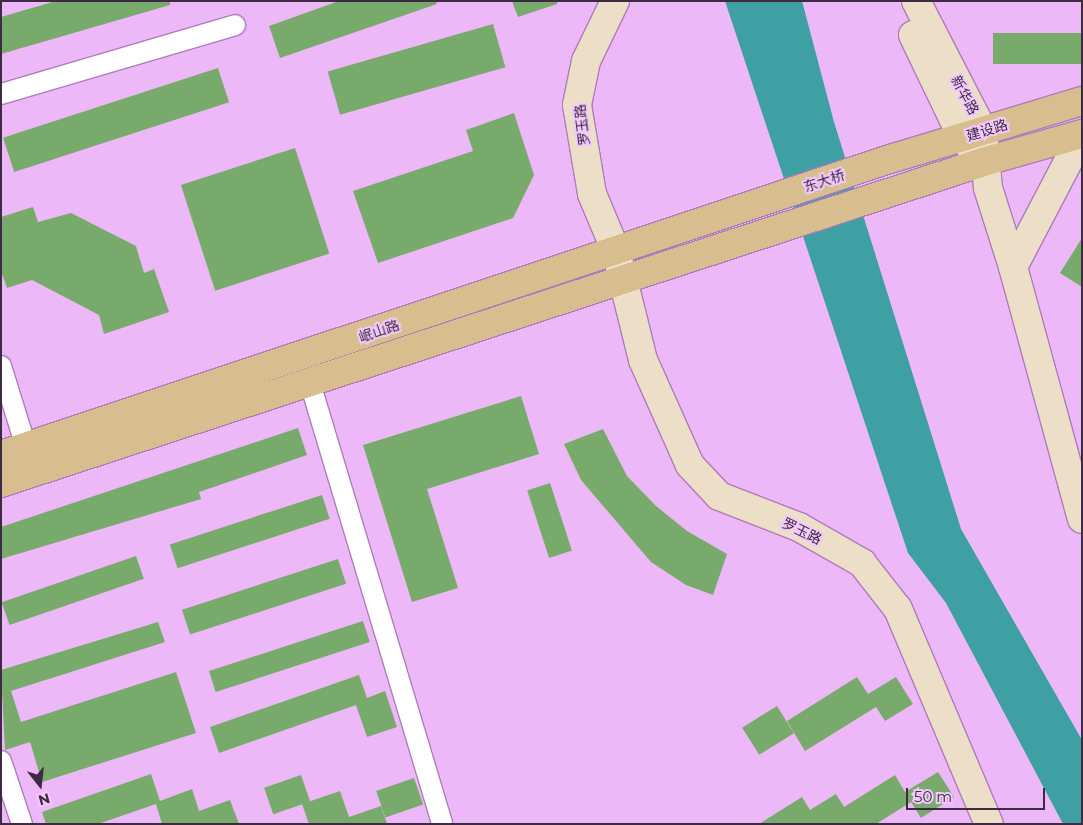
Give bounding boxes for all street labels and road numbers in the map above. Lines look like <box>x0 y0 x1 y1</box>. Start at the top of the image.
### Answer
street label: 新华路 <box>948 73 982 117</box>
street label: 罗玉路 <box>571 103 593 147</box>
street label: 建设路 <box>964 116 1010 144</box>
street label: 东大桥 <box>801 167 847 195</box>
street label: 岷山路 <box>356 316 402 346</box>
street label: 罗玉路 <box>779 514 825 548</box>

